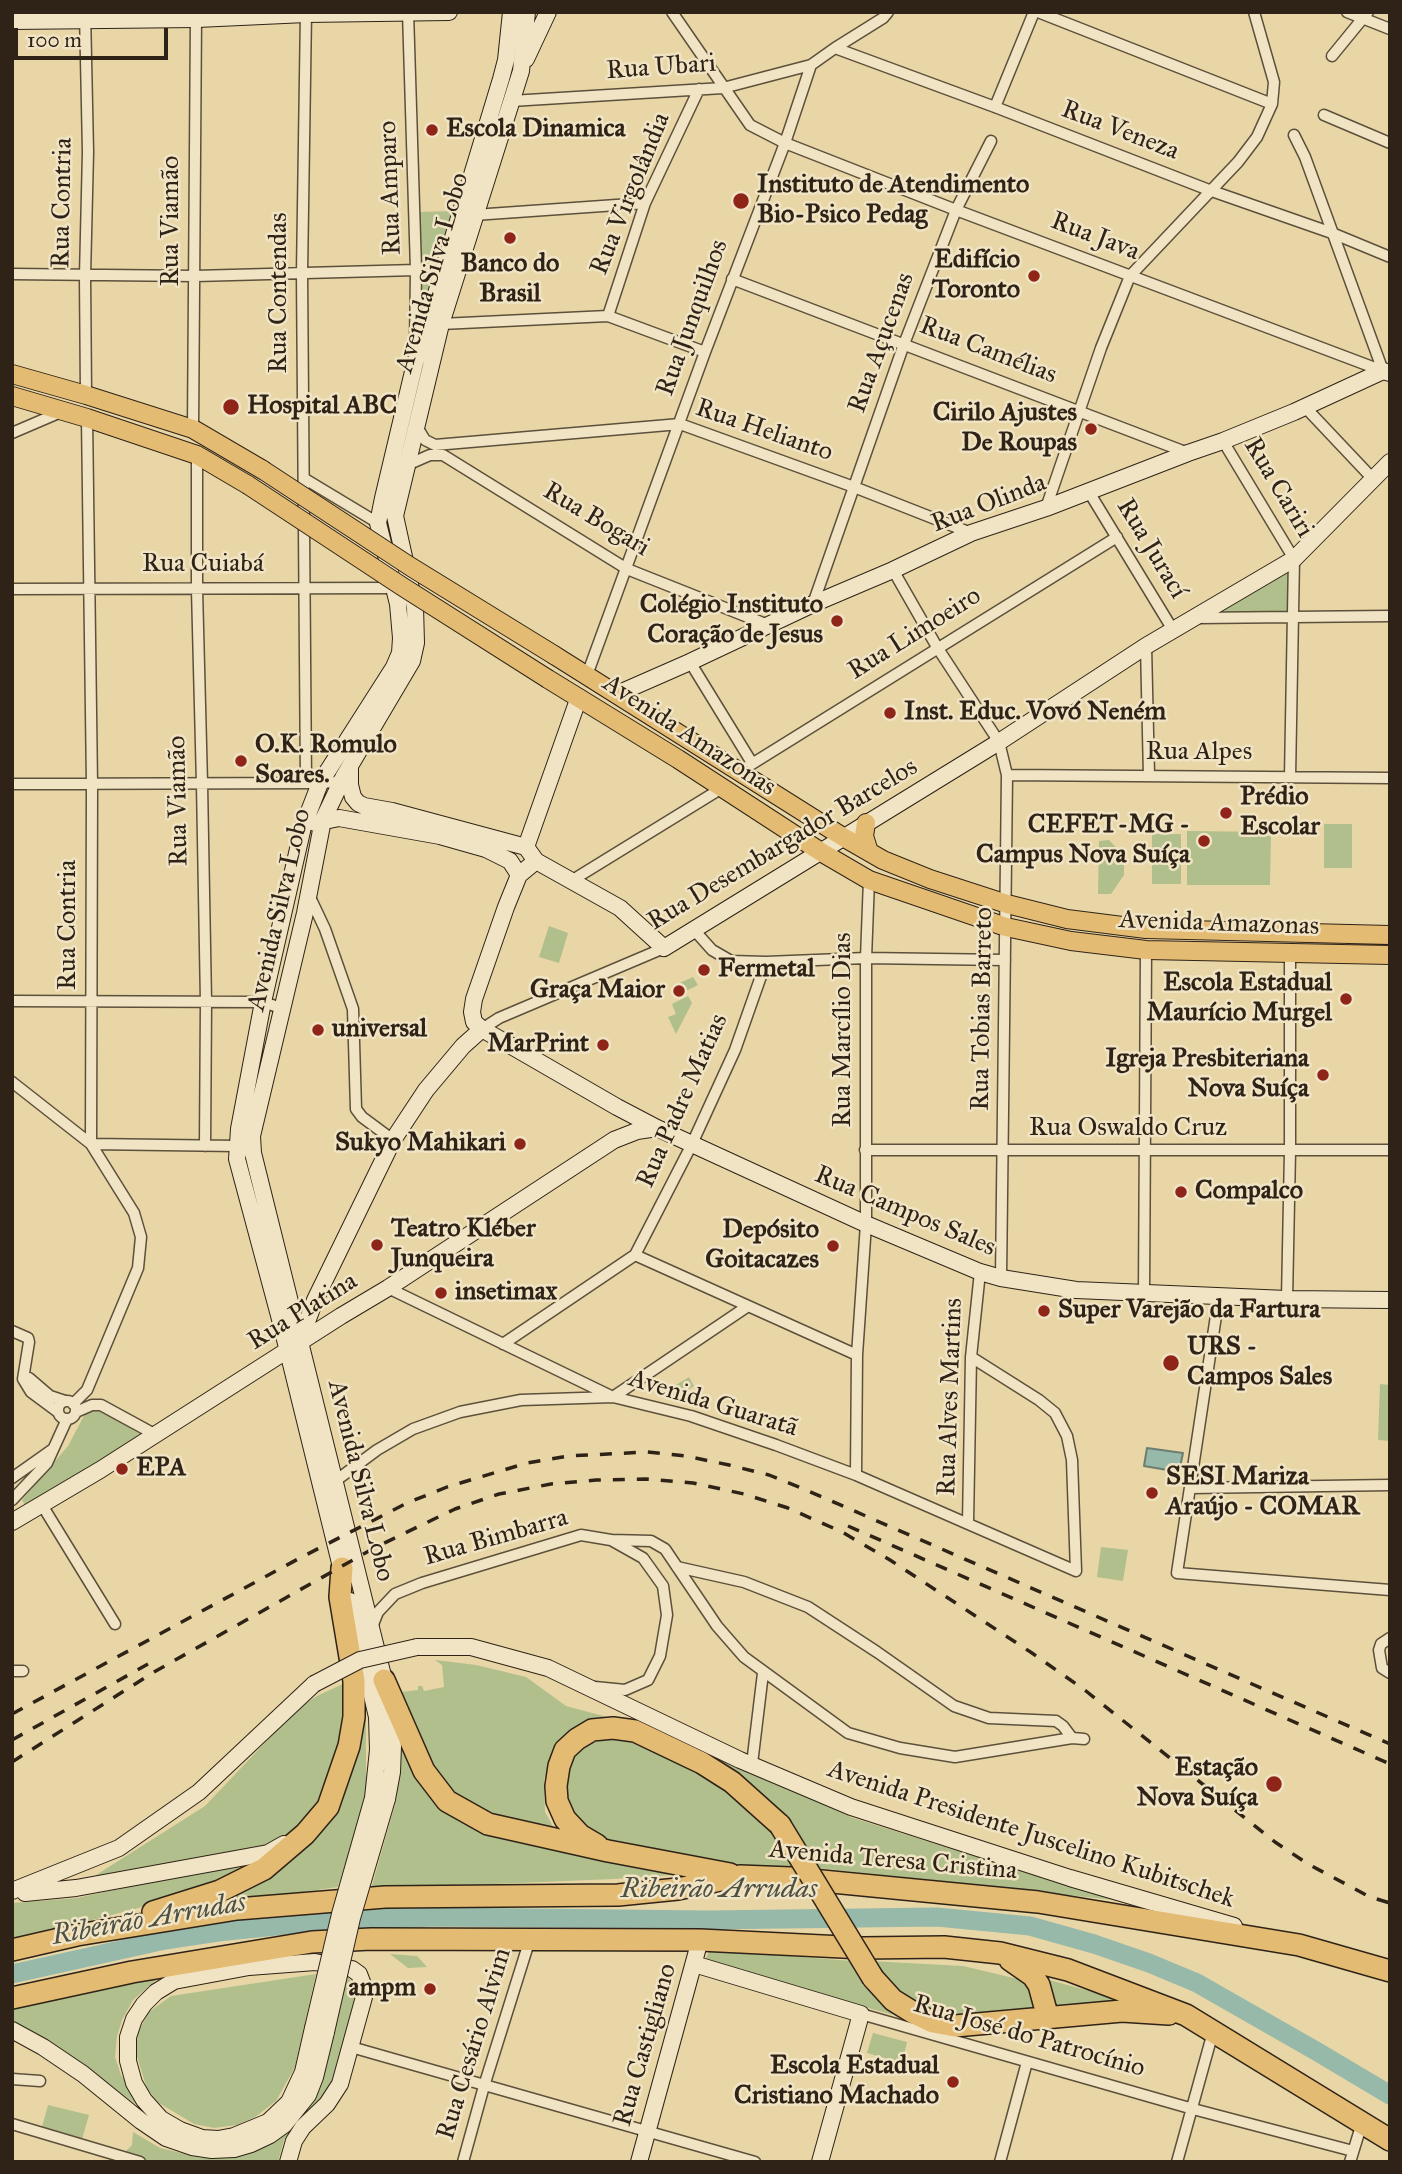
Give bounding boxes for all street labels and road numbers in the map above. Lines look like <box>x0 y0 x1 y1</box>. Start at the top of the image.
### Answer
street label: Rua Ubari <box>605 49 717 87</box>
street label: Rua Veneza <box>1057 94 1183 168</box>
street label: Rua Virgolândia <box>584 108 678 280</box>
street label: Rua Amparo <box>373 120 409 256</box>
street label: Rua Contria <box>46 137 80 269</box>
street label: Rua Viamão <box>156 156 188 286</box>
street label: Avenida Silva Lobo <box>390 169 476 377</box>
street label: Rua Java <box>1046 206 1144 268</box>
street label: Rua Contendas <box>264 212 296 374</box>
street label: Rua Junquilhos <box>650 236 736 400</box>
street label: Rua Açucenas <box>842 269 922 417</box>
street label: Rua Camélias <box>915 311 1061 391</box>
street label: Rua Helianto <box>691 393 837 469</box>
street label: Rua Cariri <box>1236 432 1320 544</box>
street label: Rua Olinda <box>927 468 1051 540</box>
street label: Rua Bogari <box>537 476 655 564</box>
street label: Rua Jurací <box>1109 493 1193 605</box>
street label: Rua Cuiabá <box>142 549 264 581</box>
street label: Rua Limoeiro <box>843 581 987 687</box>
street label: Avenida Amazonas <box>596 668 782 804</box>
street label: Rua Viamão <box>162 735 196 867</box>
street label: Rua Alpes <box>1146 737 1252 769</box>
street label: Rua Desembargador Barcelos <box>642 752 924 938</box>
street label: Avenida Silva Lobo <box>242 806 318 1014</box>
street label: Rua Contria <box>53 860 85 990</box>
street label: Avenida Amazonas <box>1118 905 1320 943</box>
street label: Rua Tobias Barreto <box>966 907 1000 1111</box>
street label: Rua Marcílio Dias <box>828 932 860 1128</box>
street label: Rua Padre Matias <box>631 1009 735 1193</box>
street label: Rua Oswaldo Cruz <box>1029 1113 1227 1145</box>
street label: Rua Campos Sales <box>810 1160 1000 1264</box>
street label: Rua Platina <box>243 1266 363 1358</box>
street label: Rua Alves Martins <box>932 1297 970 1497</box>
street label: Avenida Guaratã <box>625 1364 801 1444</box>
street label: Avenida Silva Lobo <box>320 1377 400 1585</box>
street label: Rua Bimbarra <box>420 1503 572 1573</box>
street label: Avenida Presidente Juscelino Kubitschek <box>824 1754 1238 1916</box>
street label: Avenida Teresa Cristina <box>768 1835 1018 1887</box>
street label: Rua Cesário Alvim <box>431 1944 519 2144</box>
street label: Rua Castigliano <box>608 1960 684 2130</box>
street label: Rua José do Patrocínio <box>910 1989 1148 2085</box>

